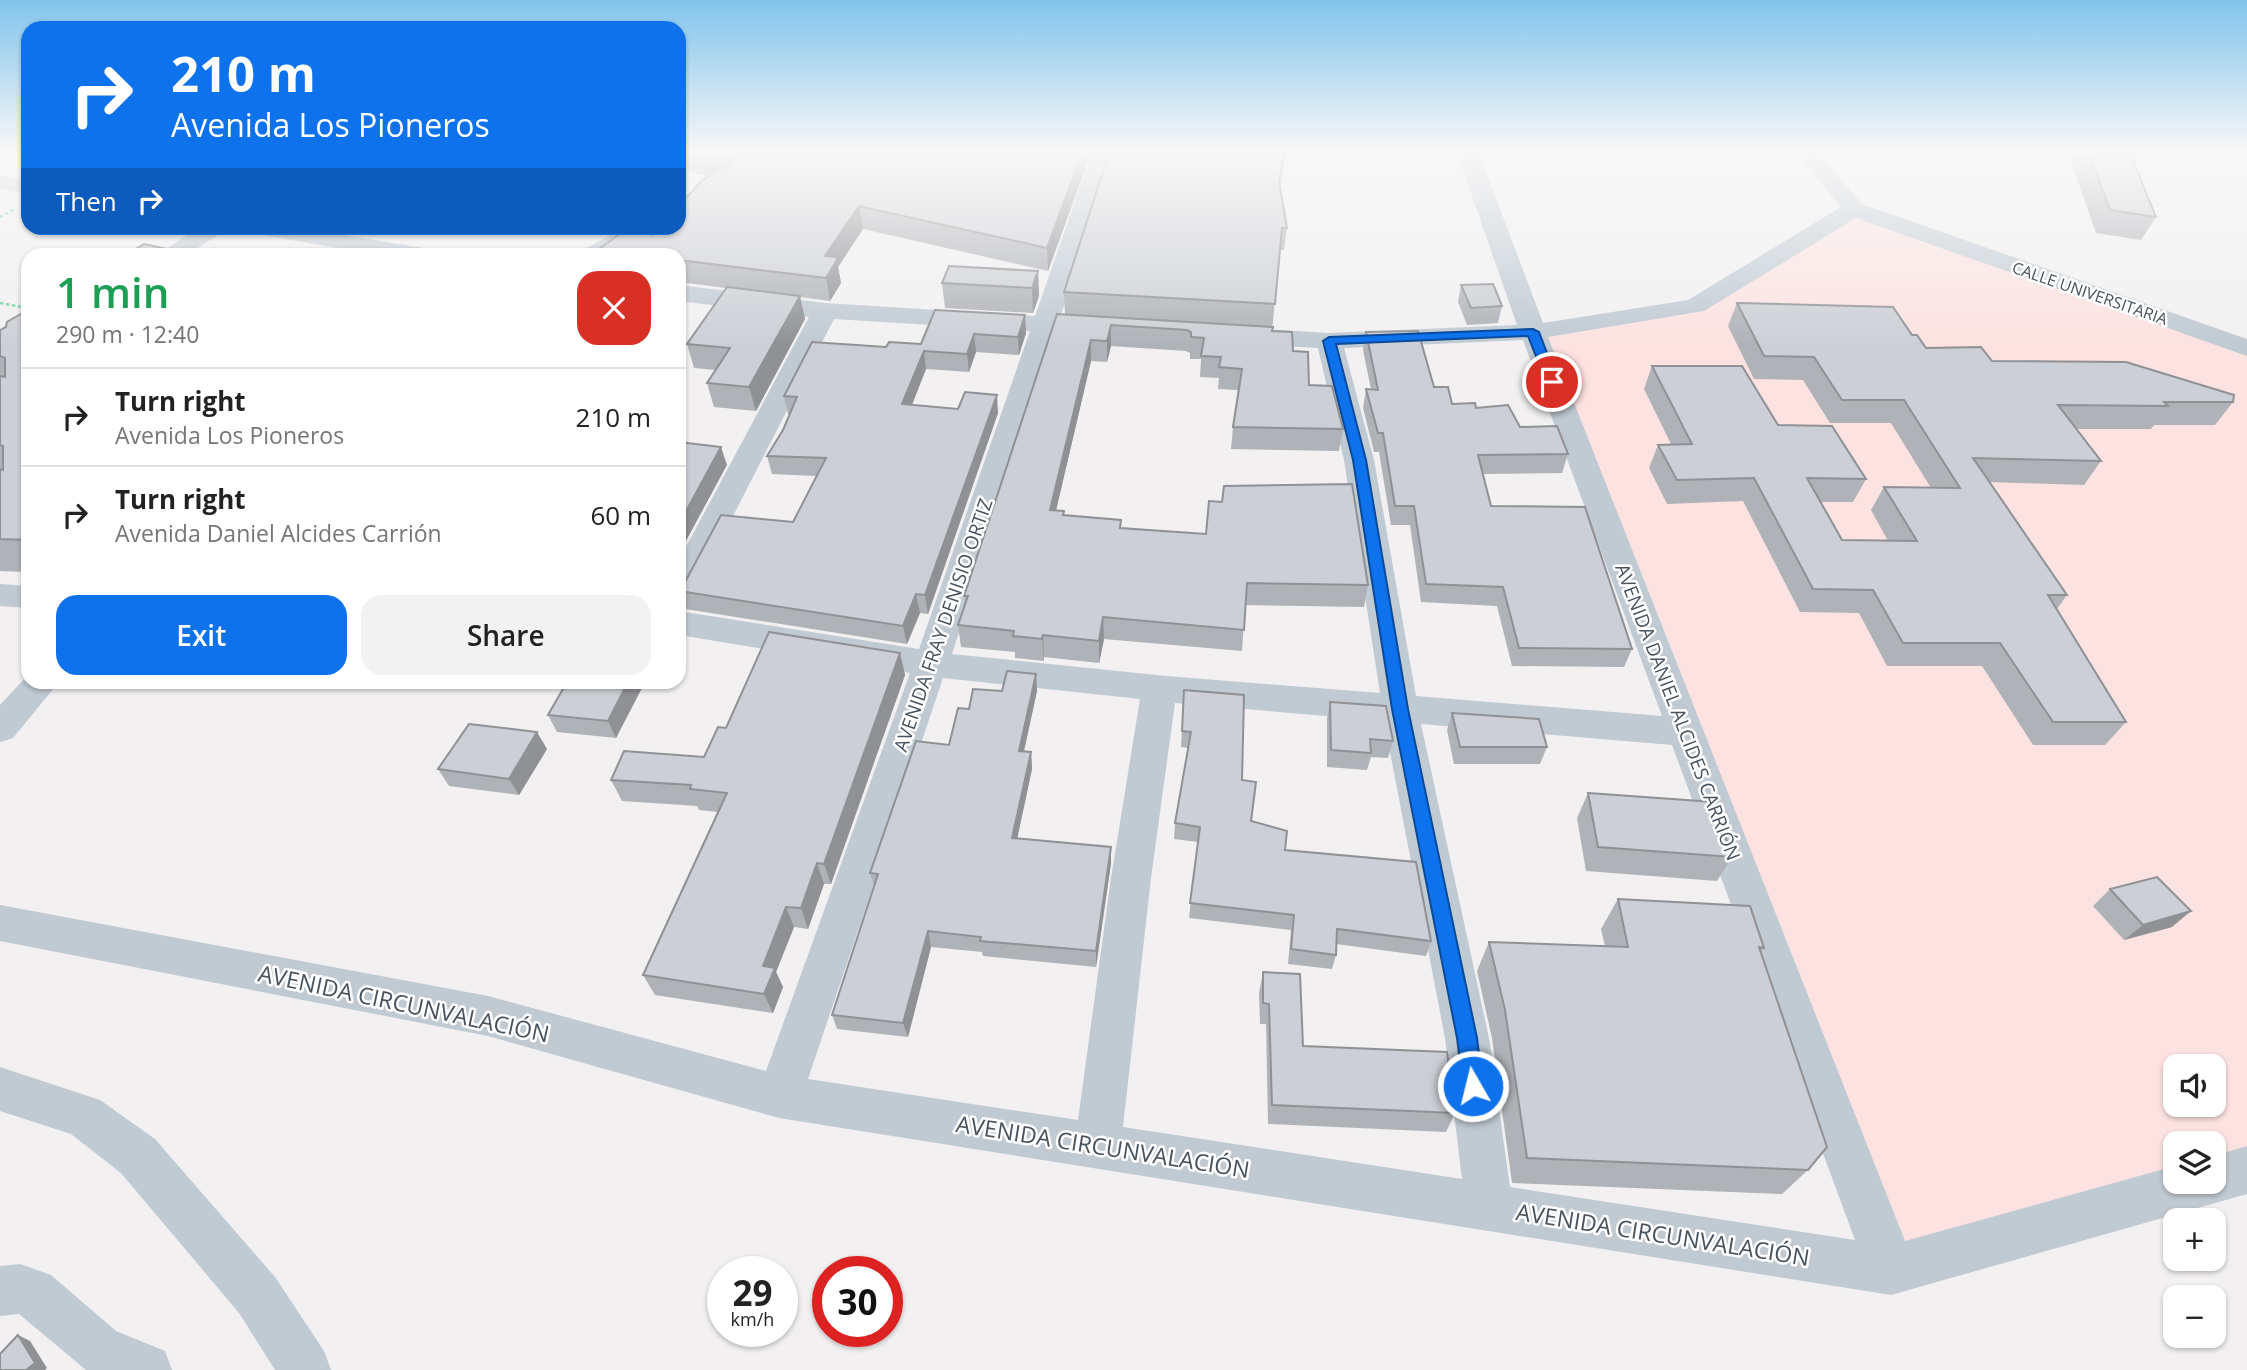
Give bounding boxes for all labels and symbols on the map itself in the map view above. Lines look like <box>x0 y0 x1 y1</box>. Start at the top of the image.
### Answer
street label: CALLE UNIVERSITARIA <box>2009 256 2172 330</box>
pin <box>1522 352 1582 412</box>
street label: AVENIDA FRAY DENISIO ORTIZ <box>887 495 999 755</box>
street label: AVENIDA DANIEL ALCIDES CARRIÓN <box>1609 560 1747 864</box>
street label: AVENIDA CIRCUNVALACIÓN <box>256 957 552 1049</box>
position arrow <box>1436 1049 1510 1123</box>
street label: AVENIDA CIRCUNVALACIÓN <box>954 1107 1252 1185</box>
street label: AVENIDA CIRCUNVALACIÓN <box>1514 1195 1812 1273</box>
speed limit sign: 30 <box>812 1256 903 1347</box>

